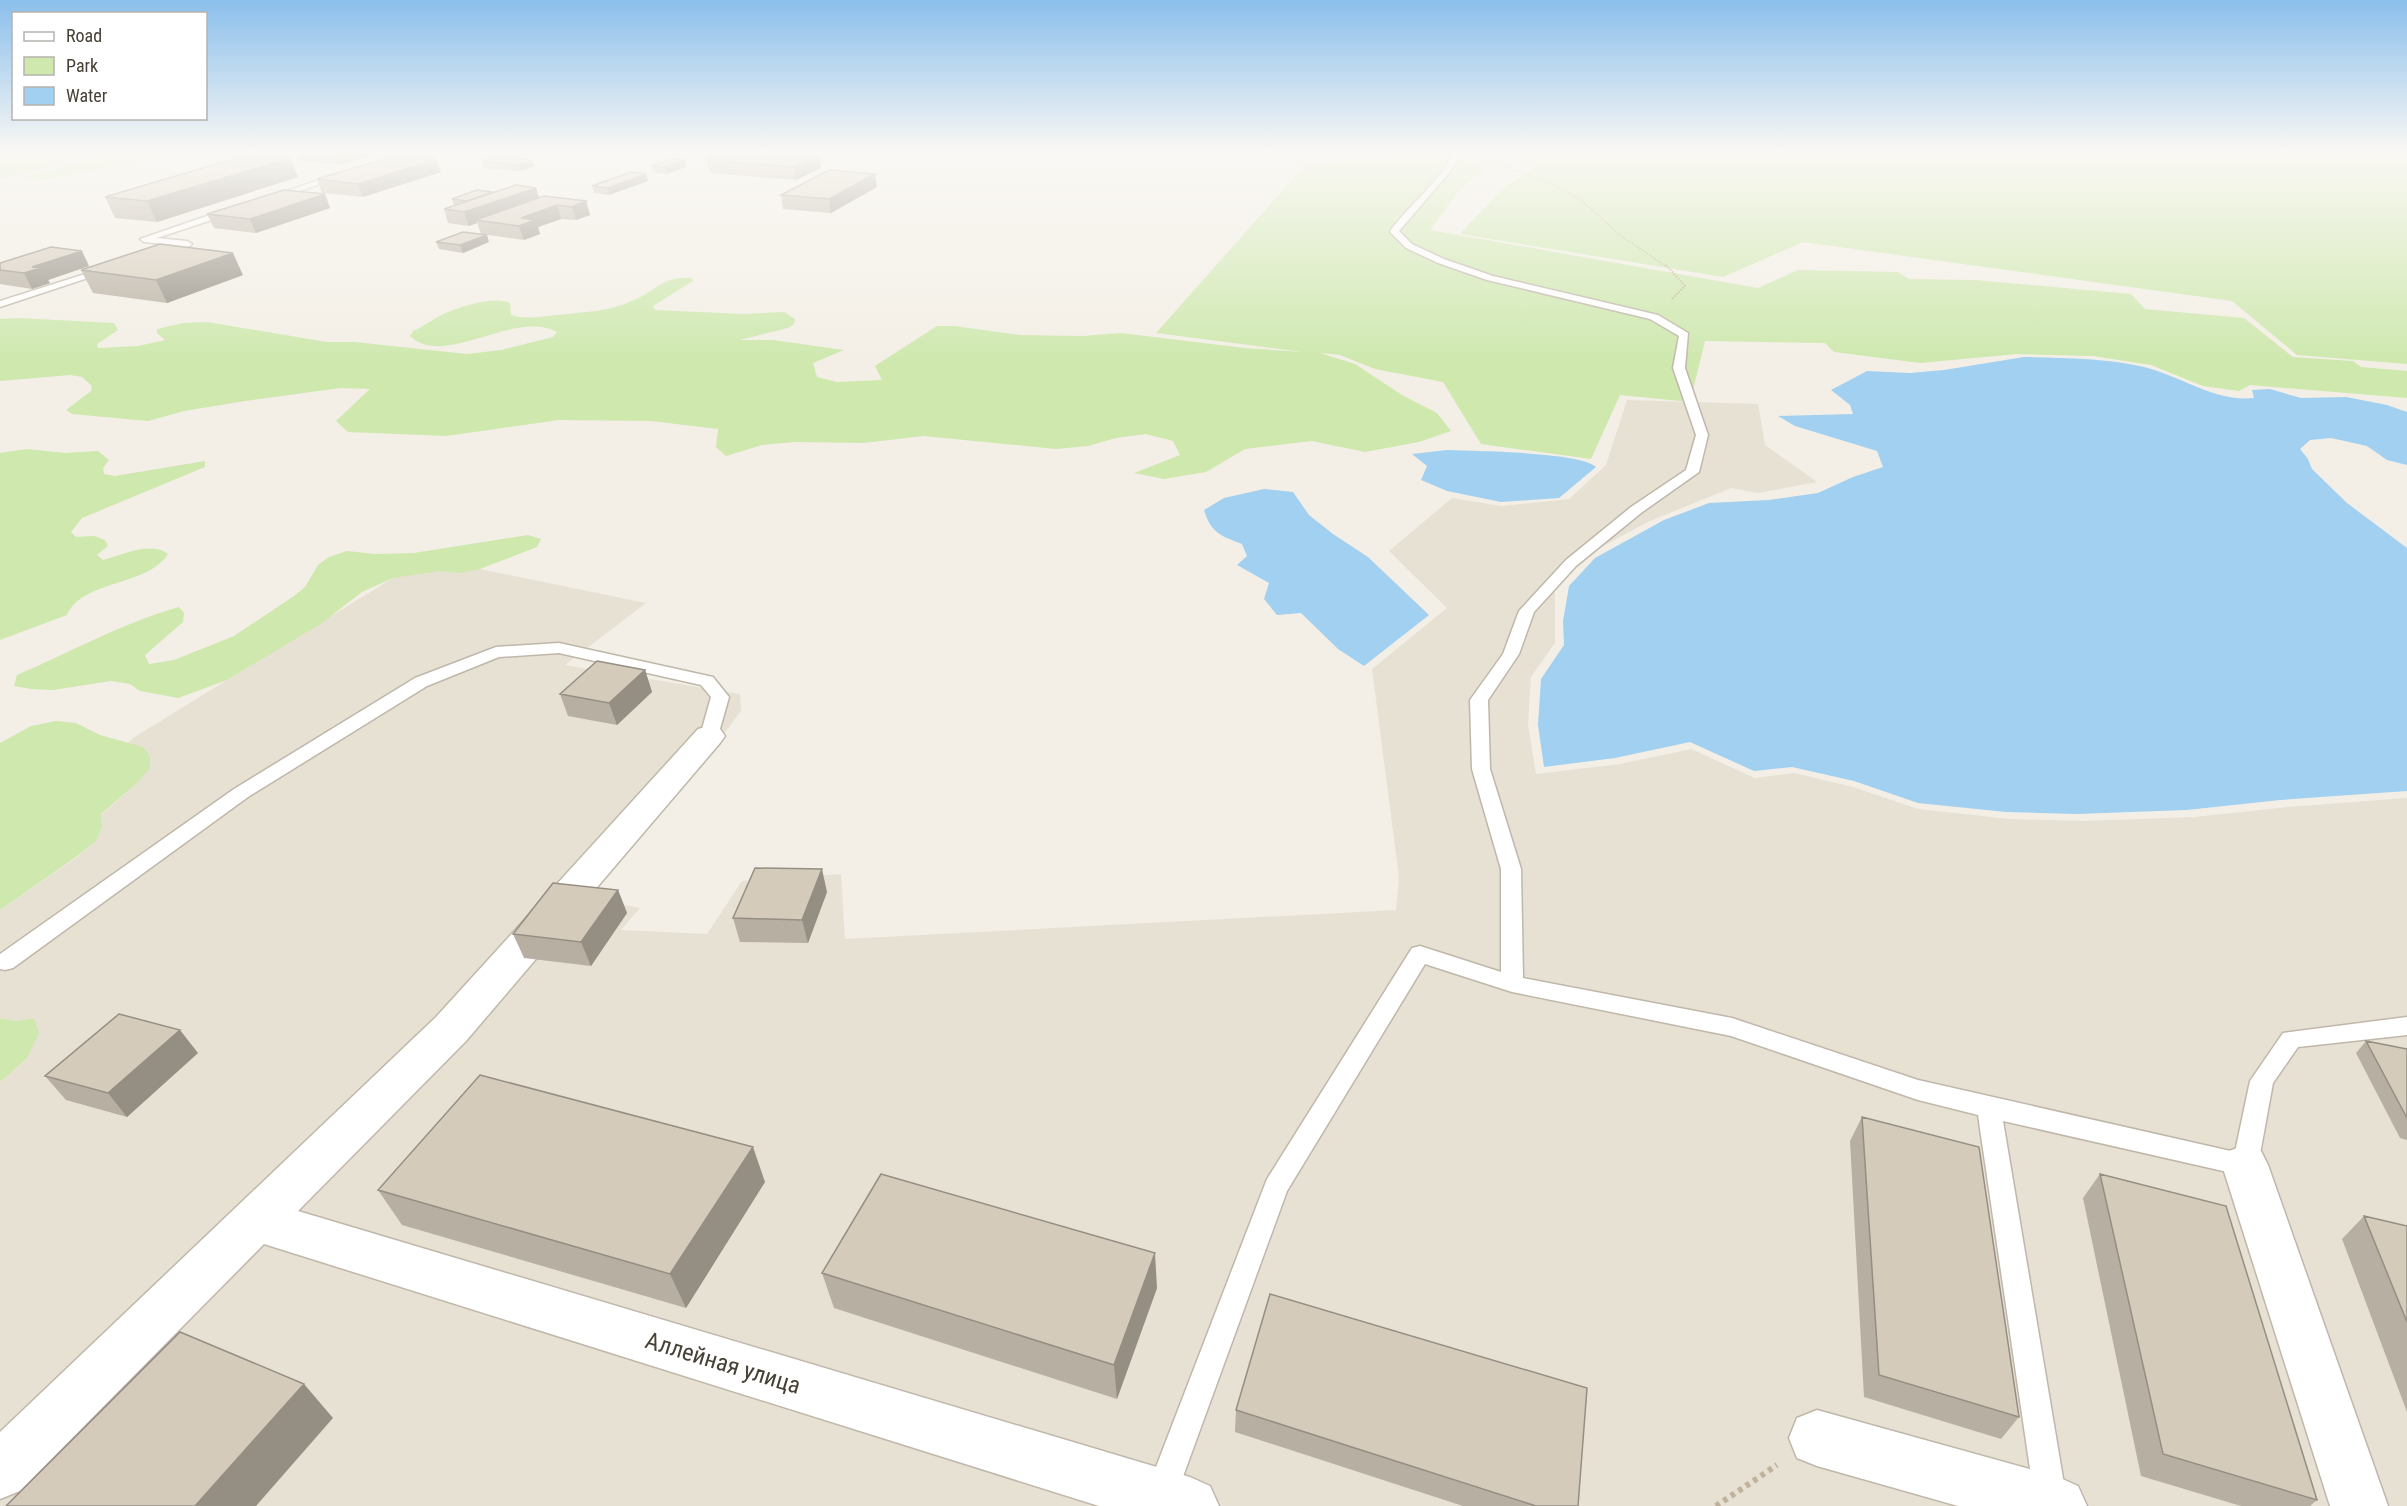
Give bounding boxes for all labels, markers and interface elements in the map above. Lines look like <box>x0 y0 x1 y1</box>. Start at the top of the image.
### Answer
legend <box>12 12 207 120</box>
text: Road <box>66 25 102 46</box>
text: Park <box>66 55 98 76</box>
text: Water <box>66 85 108 106</box>
street label: Аллейная улица <box>642 1326 804 1400</box>

